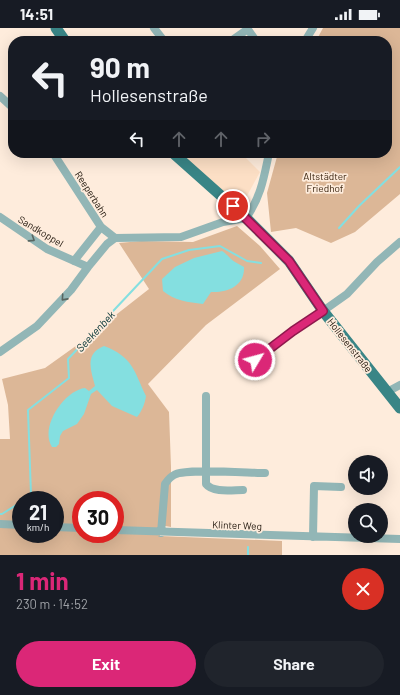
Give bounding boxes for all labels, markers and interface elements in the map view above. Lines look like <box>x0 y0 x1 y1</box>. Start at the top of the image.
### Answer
text: 14:51 <box>20 5 53 23</box>
text: 90 m <box>90 50 150 84</box>
icon: left <box>24 52 76 104</box>
text: Hollesenstraße <box>90 84 208 106</box>
icon: left <box>126 128 148 150</box>
icon: ahead <box>168 128 190 150</box>
icon: ahead <box>210 128 232 150</box>
icon: right <box>252 128 274 150</box>
street label: Reeperbahn <box>73 169 111 219</box>
park label: Altstädter Friedhof <box>303 170 347 194</box>
pin <box>216 189 250 223</box>
icon: arrive <box>222 195 244 217</box>
street label: Sandkoppel <box>16 213 66 249</box>
one-way arrow <box>28 234 35 242</box>
one-way arrow <box>61 293 69 301</box>
water label: Seekenbek <box>73 307 118 354</box>
street label: Hollesenstraße <box>325 316 375 374</box>
position arrow <box>234 339 276 381</box>
map controls <box>348 455 388 543</box>
button: sound <box>348 455 388 495</box>
speed limit sign: 30 <box>72 491 124 543</box>
text: 21 <box>29 500 47 524</box>
button: search <box>348 503 388 543</box>
street label: Klinter Weg <box>212 518 262 532</box>
text: km/h <box>27 521 49 533</box>
text: 1 min <box>16 566 69 595</box>
button: close <box>342 568 384 610</box>
text: 230 m · 14:52 <box>16 596 88 612</box>
button: Exit <box>16 641 196 687</box>
button: Share <box>204 641 384 687</box>

